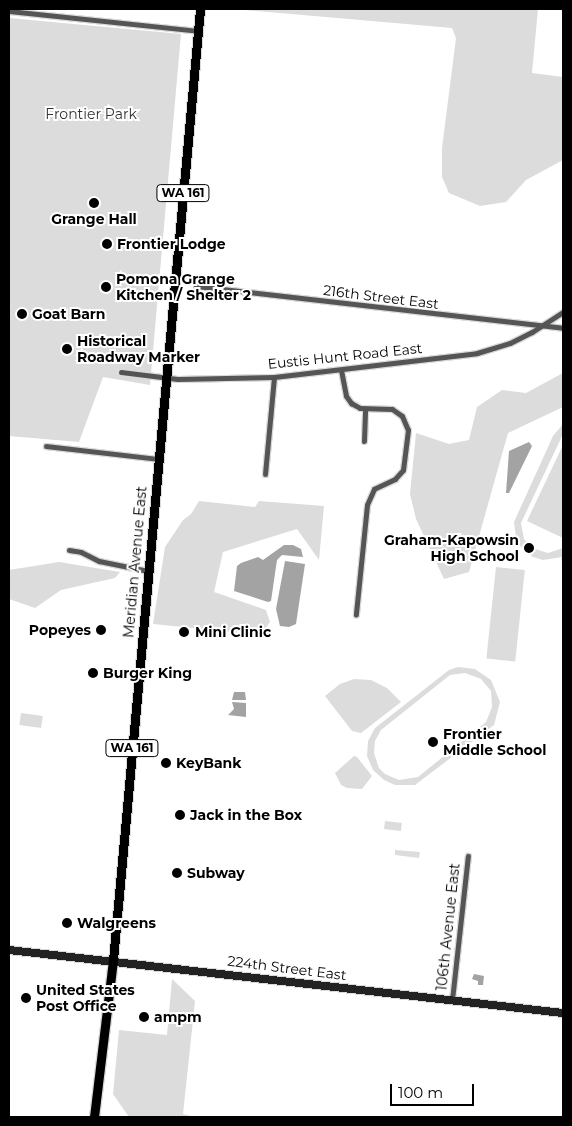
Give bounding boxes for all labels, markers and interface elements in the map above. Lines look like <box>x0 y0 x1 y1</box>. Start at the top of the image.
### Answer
park label: Frontier Park <box>45 106 137 122</box>
road number: WA 161 <box>156 184 210 202</box>
marker: Grange Hall <box>88 197 100 209</box>
place label: Grange Hall <box>51 211 137 227</box>
place label: Frontier Lodge <box>117 236 226 252</box>
marker: Frontier Lodge <box>101 238 113 250</box>
place label: Pomona Grange Kitchen / Shelter 2 <box>116 271 251 304</box>
marker: Pomona Grange Kitchen / Shelter 2 <box>100 281 112 293</box>
street label: 216th Street East <box>322 282 440 312</box>
place label: Goat Barn <box>32 306 106 322</box>
marker: Goat Barn <box>16 308 28 320</box>
place label: Historical Roadway Marker <box>77 333 200 366</box>
street label: Eustis Hunt Road East <box>267 340 423 372</box>
marker: Historical Roadway Marker <box>61 343 73 355</box>
street label: Meridian Avenue East <box>120 485 150 639</box>
place label: Graham-Kapowsin High School <box>384 532 519 564</box>
marker: Graham-Kapowsin High School <box>523 542 535 554</box>
place label: Popeyes <box>29 622 91 638</box>
marker: Popeyes <box>95 624 107 636</box>
place label: Mini Clinic <box>195 624 271 640</box>
marker: Mini Clinic <box>177 625 191 639</box>
place label: Burger King <box>103 665 192 681</box>
marker: Burger King <box>87 667 99 679</box>
place label: Frontier Middle School <box>443 726 546 759</box>
marker: Frontier Middle School <box>427 736 439 748</box>
road number: WA 161 <box>104 738 160 758</box>
place label: KeyBank <box>176 755 241 771</box>
marker: KeyBank <box>160 757 172 769</box>
place label: Jack in the Box <box>190 807 302 823</box>
marker: Jack in the Box <box>174 809 186 821</box>
street label: 106th Avenue East <box>433 862 463 992</box>
place label: Subway <box>187 865 245 881</box>
marker: Subway <box>171 867 183 879</box>
place label: Walgreens <box>77 915 156 931</box>
marker: Walgreens <box>61 917 73 929</box>
street label: 224th Street East <box>227 952 347 984</box>
place label: United States Post Office <box>36 982 135 1014</box>
marker: United States Post Office <box>20 992 32 1004</box>
place label: ampm <box>154 1009 202 1025</box>
marker: ampm <box>138 1011 150 1023</box>
scale bar <box>392 1074 476 1106</box>
text: 100 m <box>398 1083 443 1102</box>

